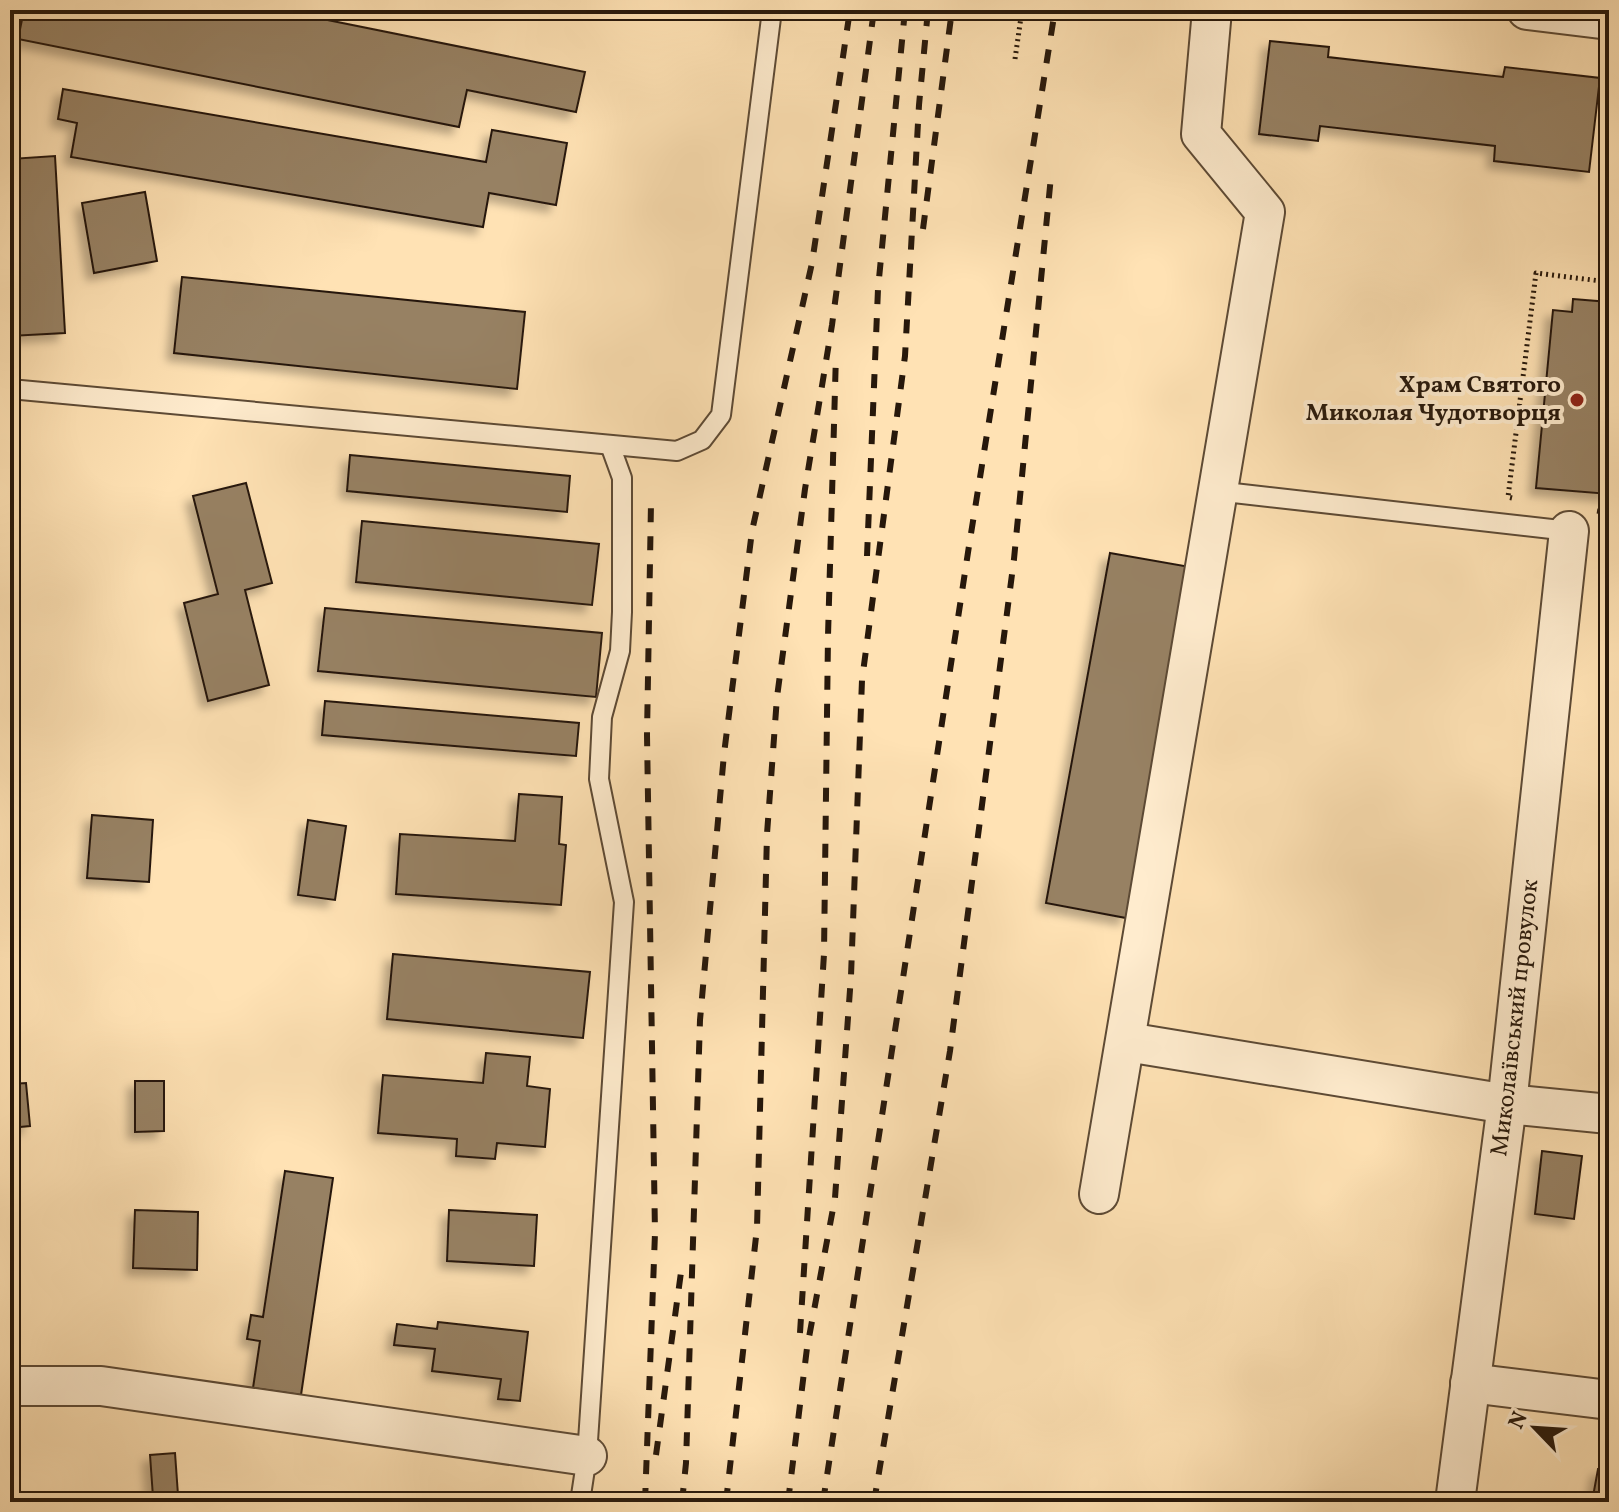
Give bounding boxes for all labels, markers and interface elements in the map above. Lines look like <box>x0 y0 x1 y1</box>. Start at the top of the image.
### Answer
place label: Храм Святого Миколая Чудотворця <box>1306 369 1561 431</box>
marker: Храм Святого Миколая Чудотворця <box>1568 391 1586 409</box>
street label: Миколаївський провулок <box>1483 877 1548 1158</box>
north arrow <box>1495 1388 1575 1468</box>
text: N <box>1502 1407 1537 1434</box>

